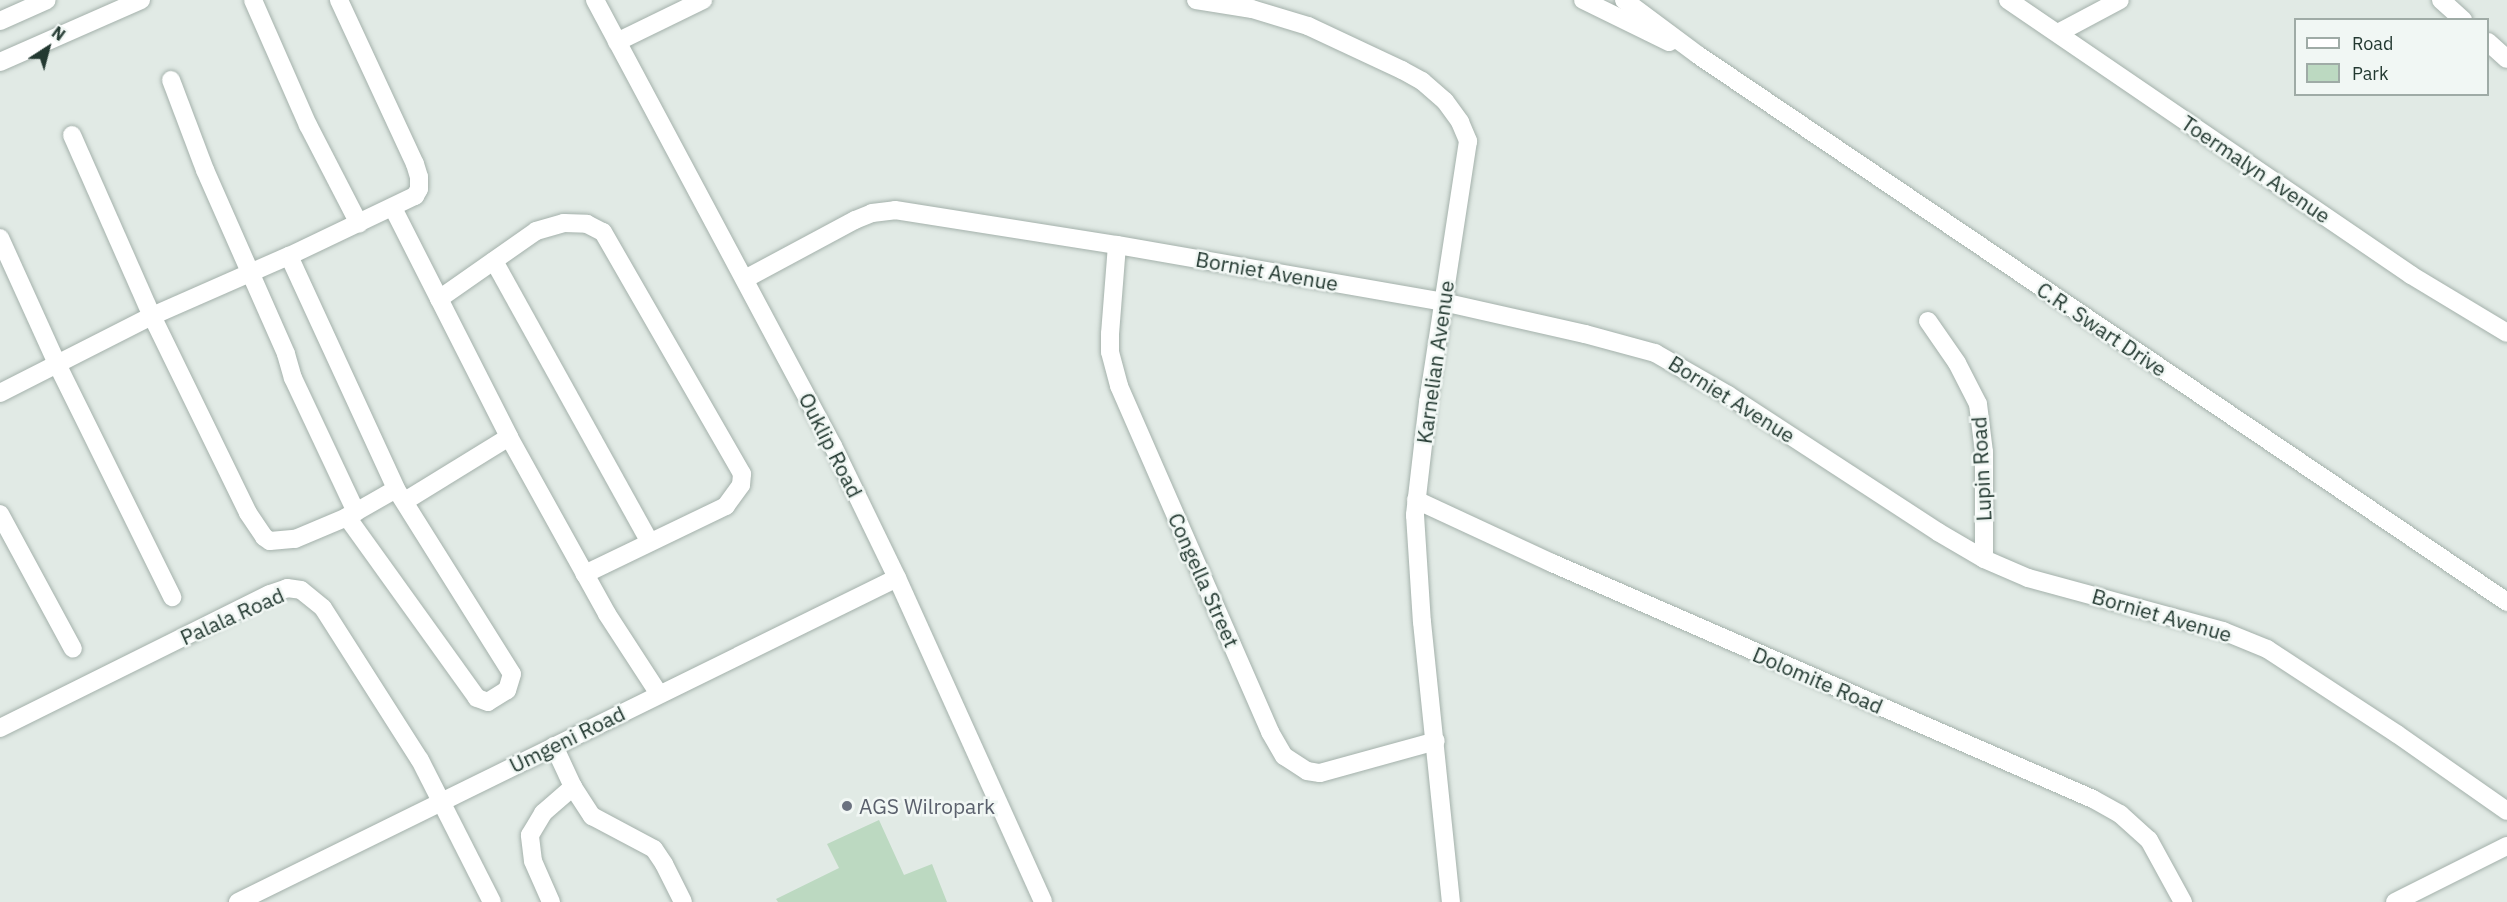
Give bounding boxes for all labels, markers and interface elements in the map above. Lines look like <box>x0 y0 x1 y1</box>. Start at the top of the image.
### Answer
north arrow <box>18 18 78 78</box>
legend <box>2294 18 2489 96</box>
text: N <box>48 22 69 45</box>
text: Road <box>2352 32 2393 55</box>
text: Park <box>2352 62 2388 85</box>
street label: Toermalyn Avenue <box>2177 110 2335 228</box>
street label: Borniet Avenue <box>1194 246 1340 296</box>
street label: C.R. Swart Drive <box>2032 276 2172 382</box>
street label: Karnelian Avenue <box>1411 279 1459 445</box>
street label: Borniet Avenue <box>1664 350 1800 448</box>
street label: Ouklip Road <box>794 388 868 502</box>
street label: Lupin Road <box>1966 416 1996 522</box>
street label: Congella Street <box>1163 509 1245 651</box>
street label: Palala Road <box>176 582 288 650</box>
street label: Borniet Avenue <box>2089 583 2235 647</box>
street label: Dolomite Road <box>1749 641 1887 719</box>
street label: Umgeni Road <box>505 700 629 778</box>
place label: AGS Wilropark <box>859 793 995 819</box>
marker: AGS Wilropark <box>840 799 854 813</box>

